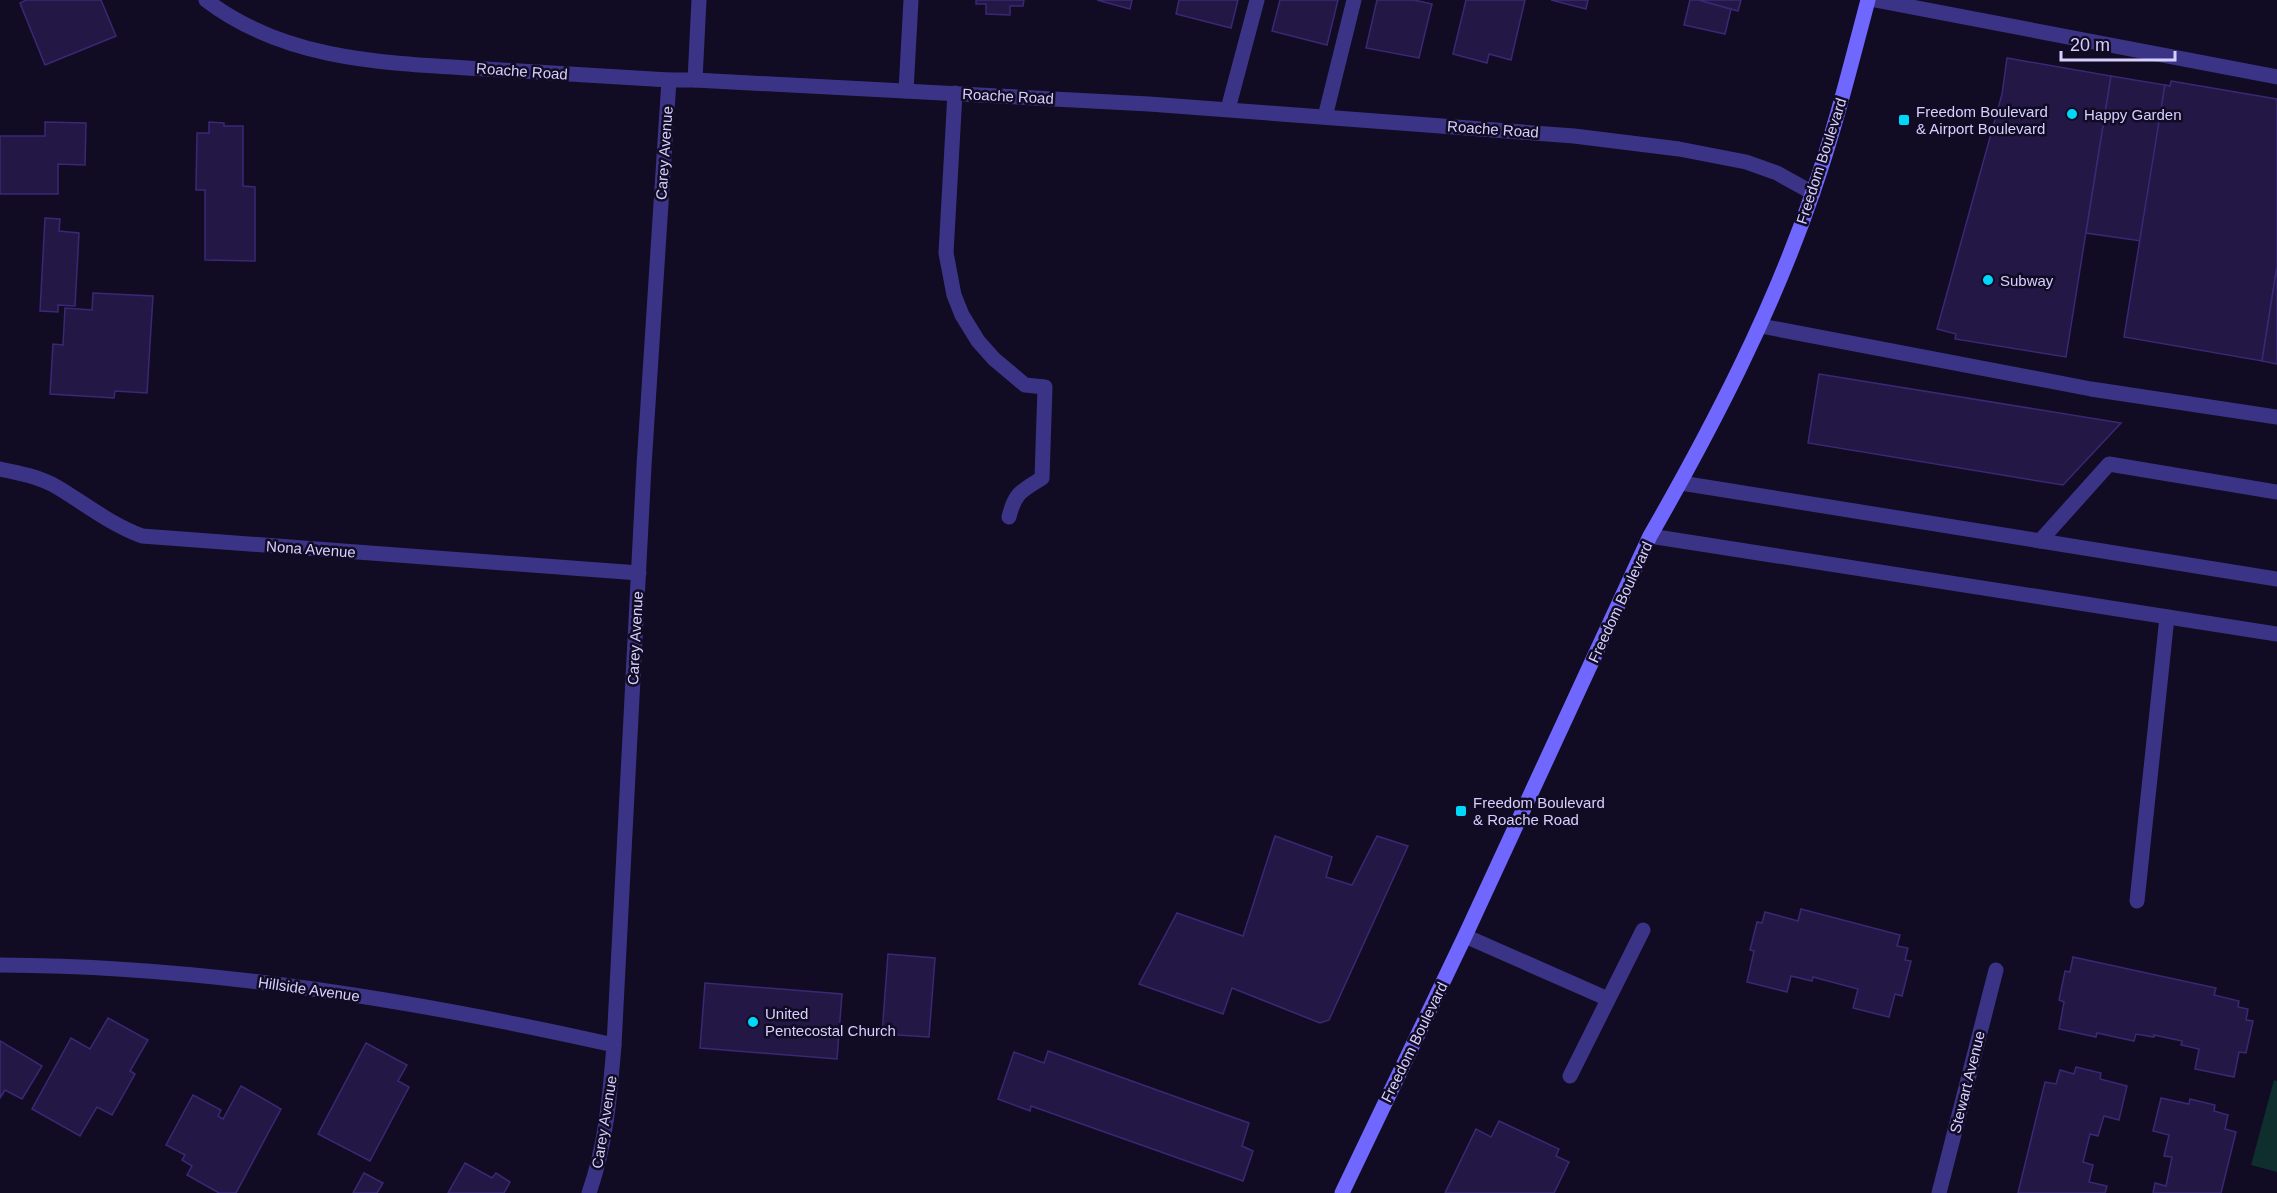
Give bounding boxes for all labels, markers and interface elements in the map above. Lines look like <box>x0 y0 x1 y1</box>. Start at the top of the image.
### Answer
scale bar <box>2061 24 2175 62</box>
text: 20 m <box>2070 35 2110 55</box>
street label: Roache Road <box>476 59 568 83</box>
street label: Roache Road <box>962 85 1054 107</box>
street label: Freedom Boulevard <box>1793 96 1849 226</box>
place label: Freedom Boulevard & Airport Boulevard <box>1916 103 2048 137</box>
street label: Carey Avenue <box>652 106 676 200</box>
place label: Happy Garden <box>2084 106 2182 123</box>
marker: Happy Garden <box>2065 107 2079 121</box>
marker: Freedom Boulevard & Airport Boulevard <box>1897 113 1911 127</box>
street label: Roache Road <box>1447 117 1539 141</box>
place label: Subway <box>2000 272 2054 289</box>
marker: Subway <box>1981 273 1995 287</box>
street label: Nona Avenue <box>266 537 356 561</box>
street label: Freedom Boulevard <box>1584 539 1656 665</box>
street label: Carey Avenue <box>624 591 646 685</box>
place label: Freedom Boulevard & Roache Road <box>1473 794 1605 828</box>
marker: Freedom Boulevard & Roache Road <box>1454 804 1468 818</box>
street label: Hillside Avenue <box>257 973 361 1005</box>
street label: Freedom Boulevard <box>1377 979 1451 1105</box>
place label: United Pentecostal Church <box>765 1005 896 1039</box>
marker: United Pentecostal Church <box>746 1015 760 1029</box>
street label: Stewart Avenue <box>1946 1029 1988 1135</box>
street label: Carey Avenue <box>588 1074 620 1170</box>

